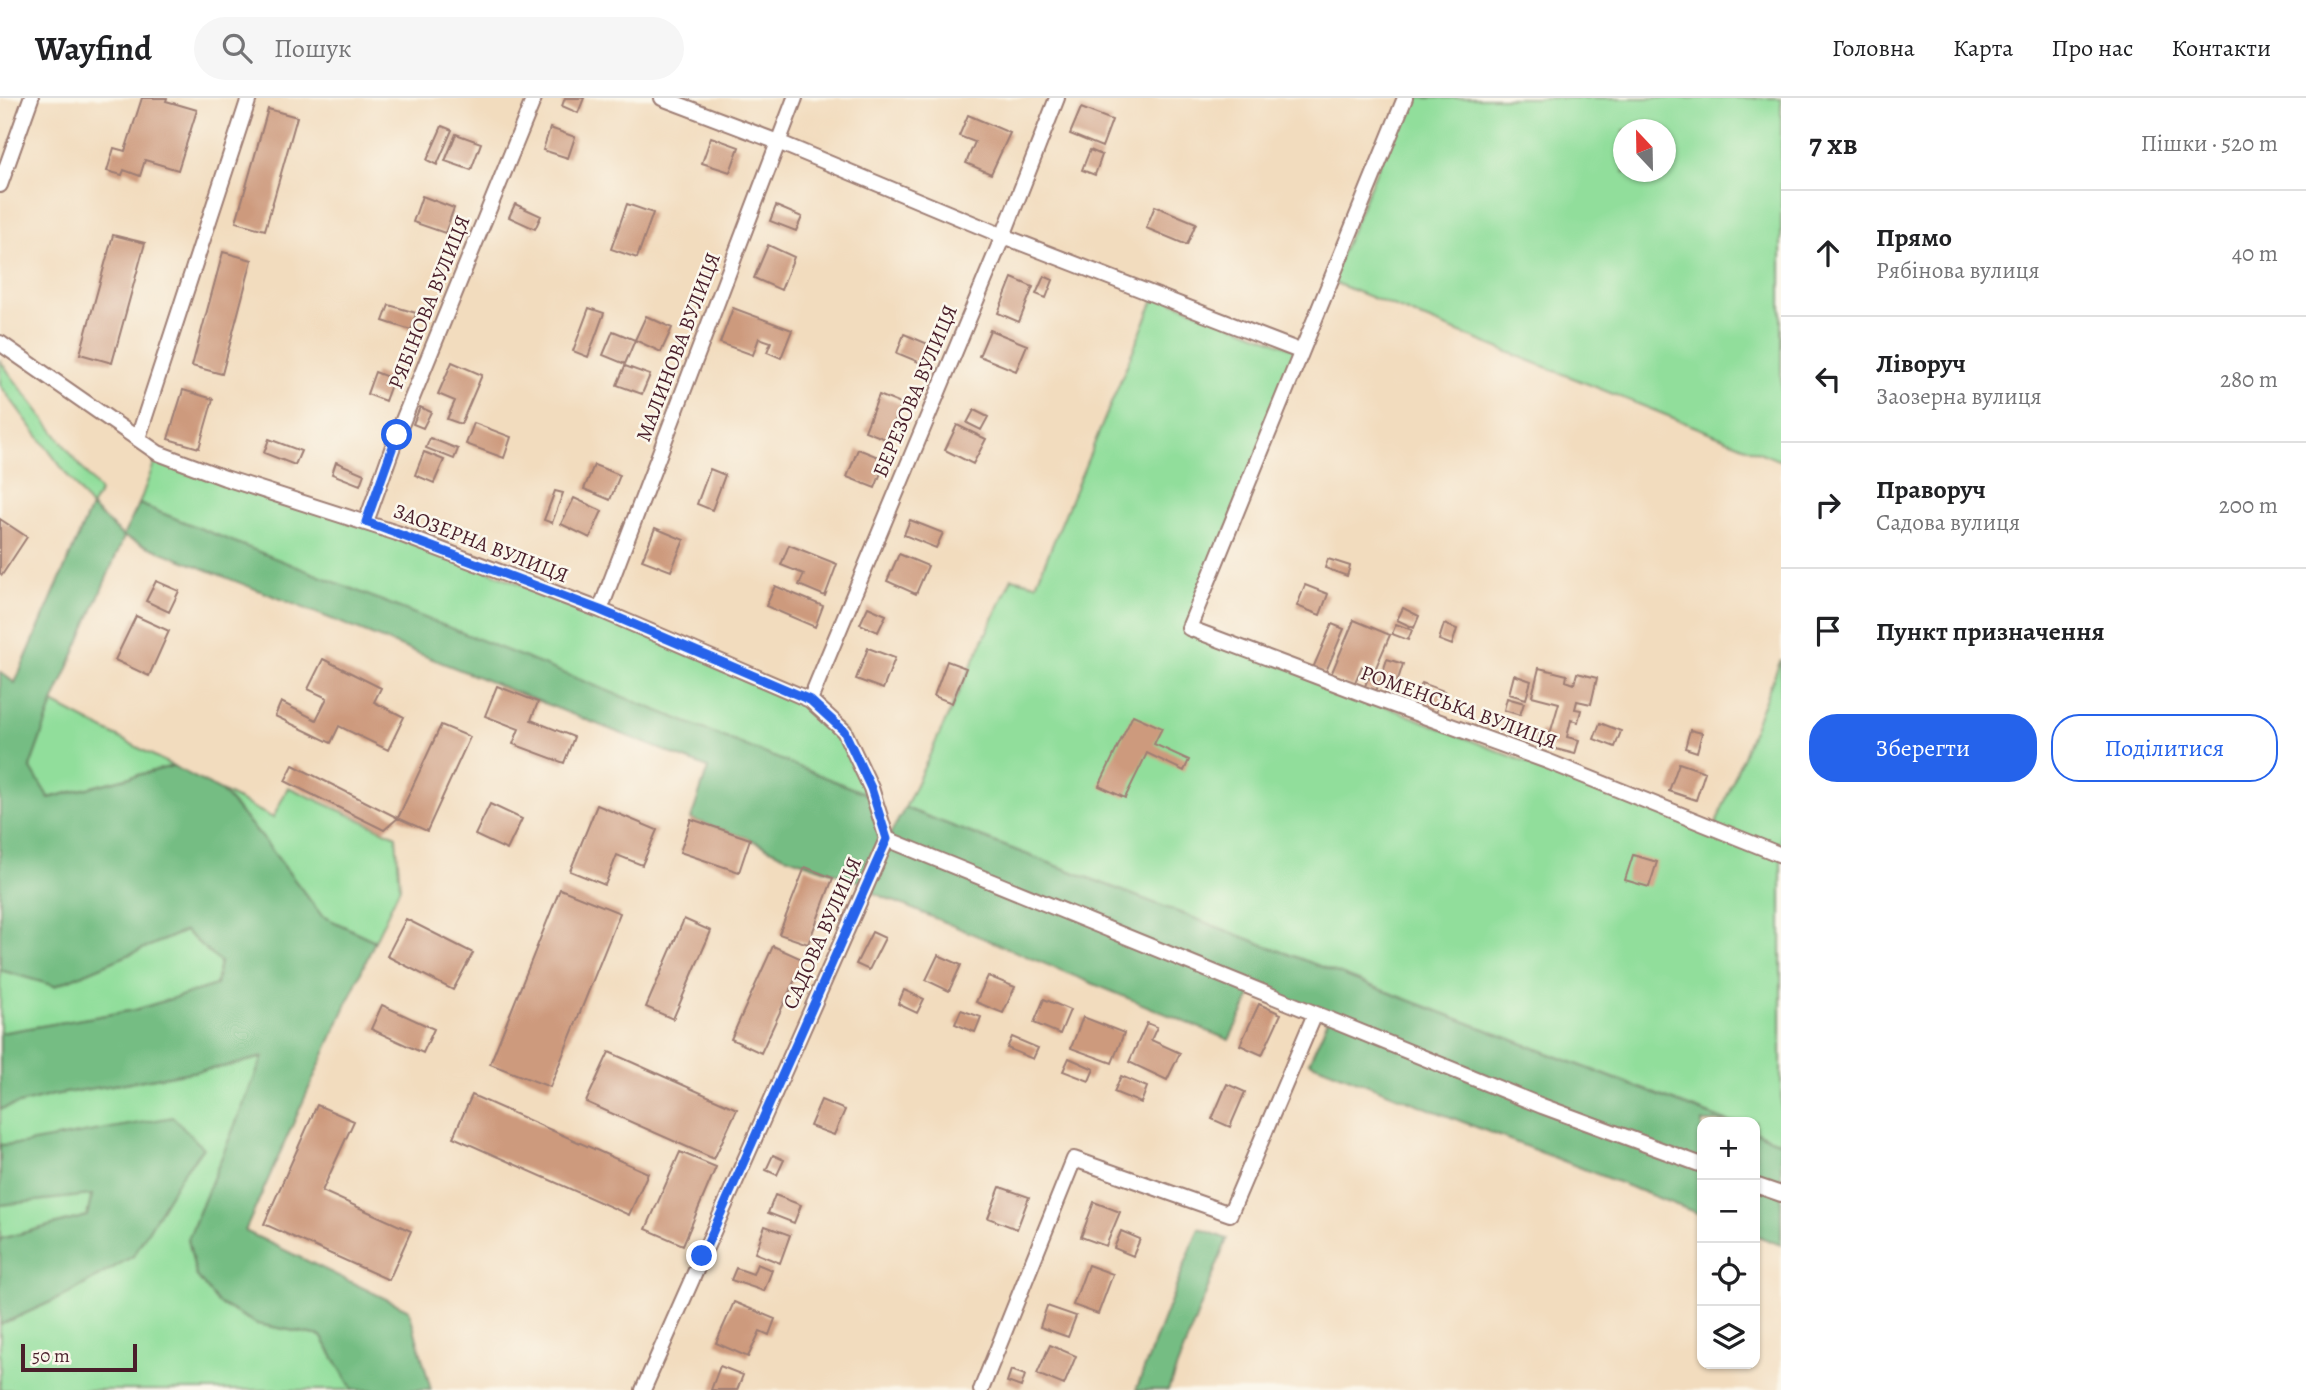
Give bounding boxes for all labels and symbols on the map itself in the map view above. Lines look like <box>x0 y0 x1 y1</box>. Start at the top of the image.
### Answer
north arrow <box>1613 119 1676 182</box>
street label: РЯБІНОВА ВУЛИЦЯ <box>381 211 477 393</box>
street label: МАЛИНОВА ВУЛИЦЯ <box>629 248 727 446</box>
street label: БЕРЕЗОВА ВУЛИЦЯ <box>866 301 964 481</box>
route start <box>381 419 412 450</box>
street label: ЗАОЗЕРНА ВУЛИЦЯ <box>389 497 573 589</box>
street label: РОМЕНСЬКА ВУЛИЦЯ <box>1357 658 1561 756</box>
street label: САДОВА ВУЛИЦЯ <box>776 852 868 1014</box>
route end <box>686 1240 717 1271</box>
scale bar <box>21 1341 136 1373</box>

